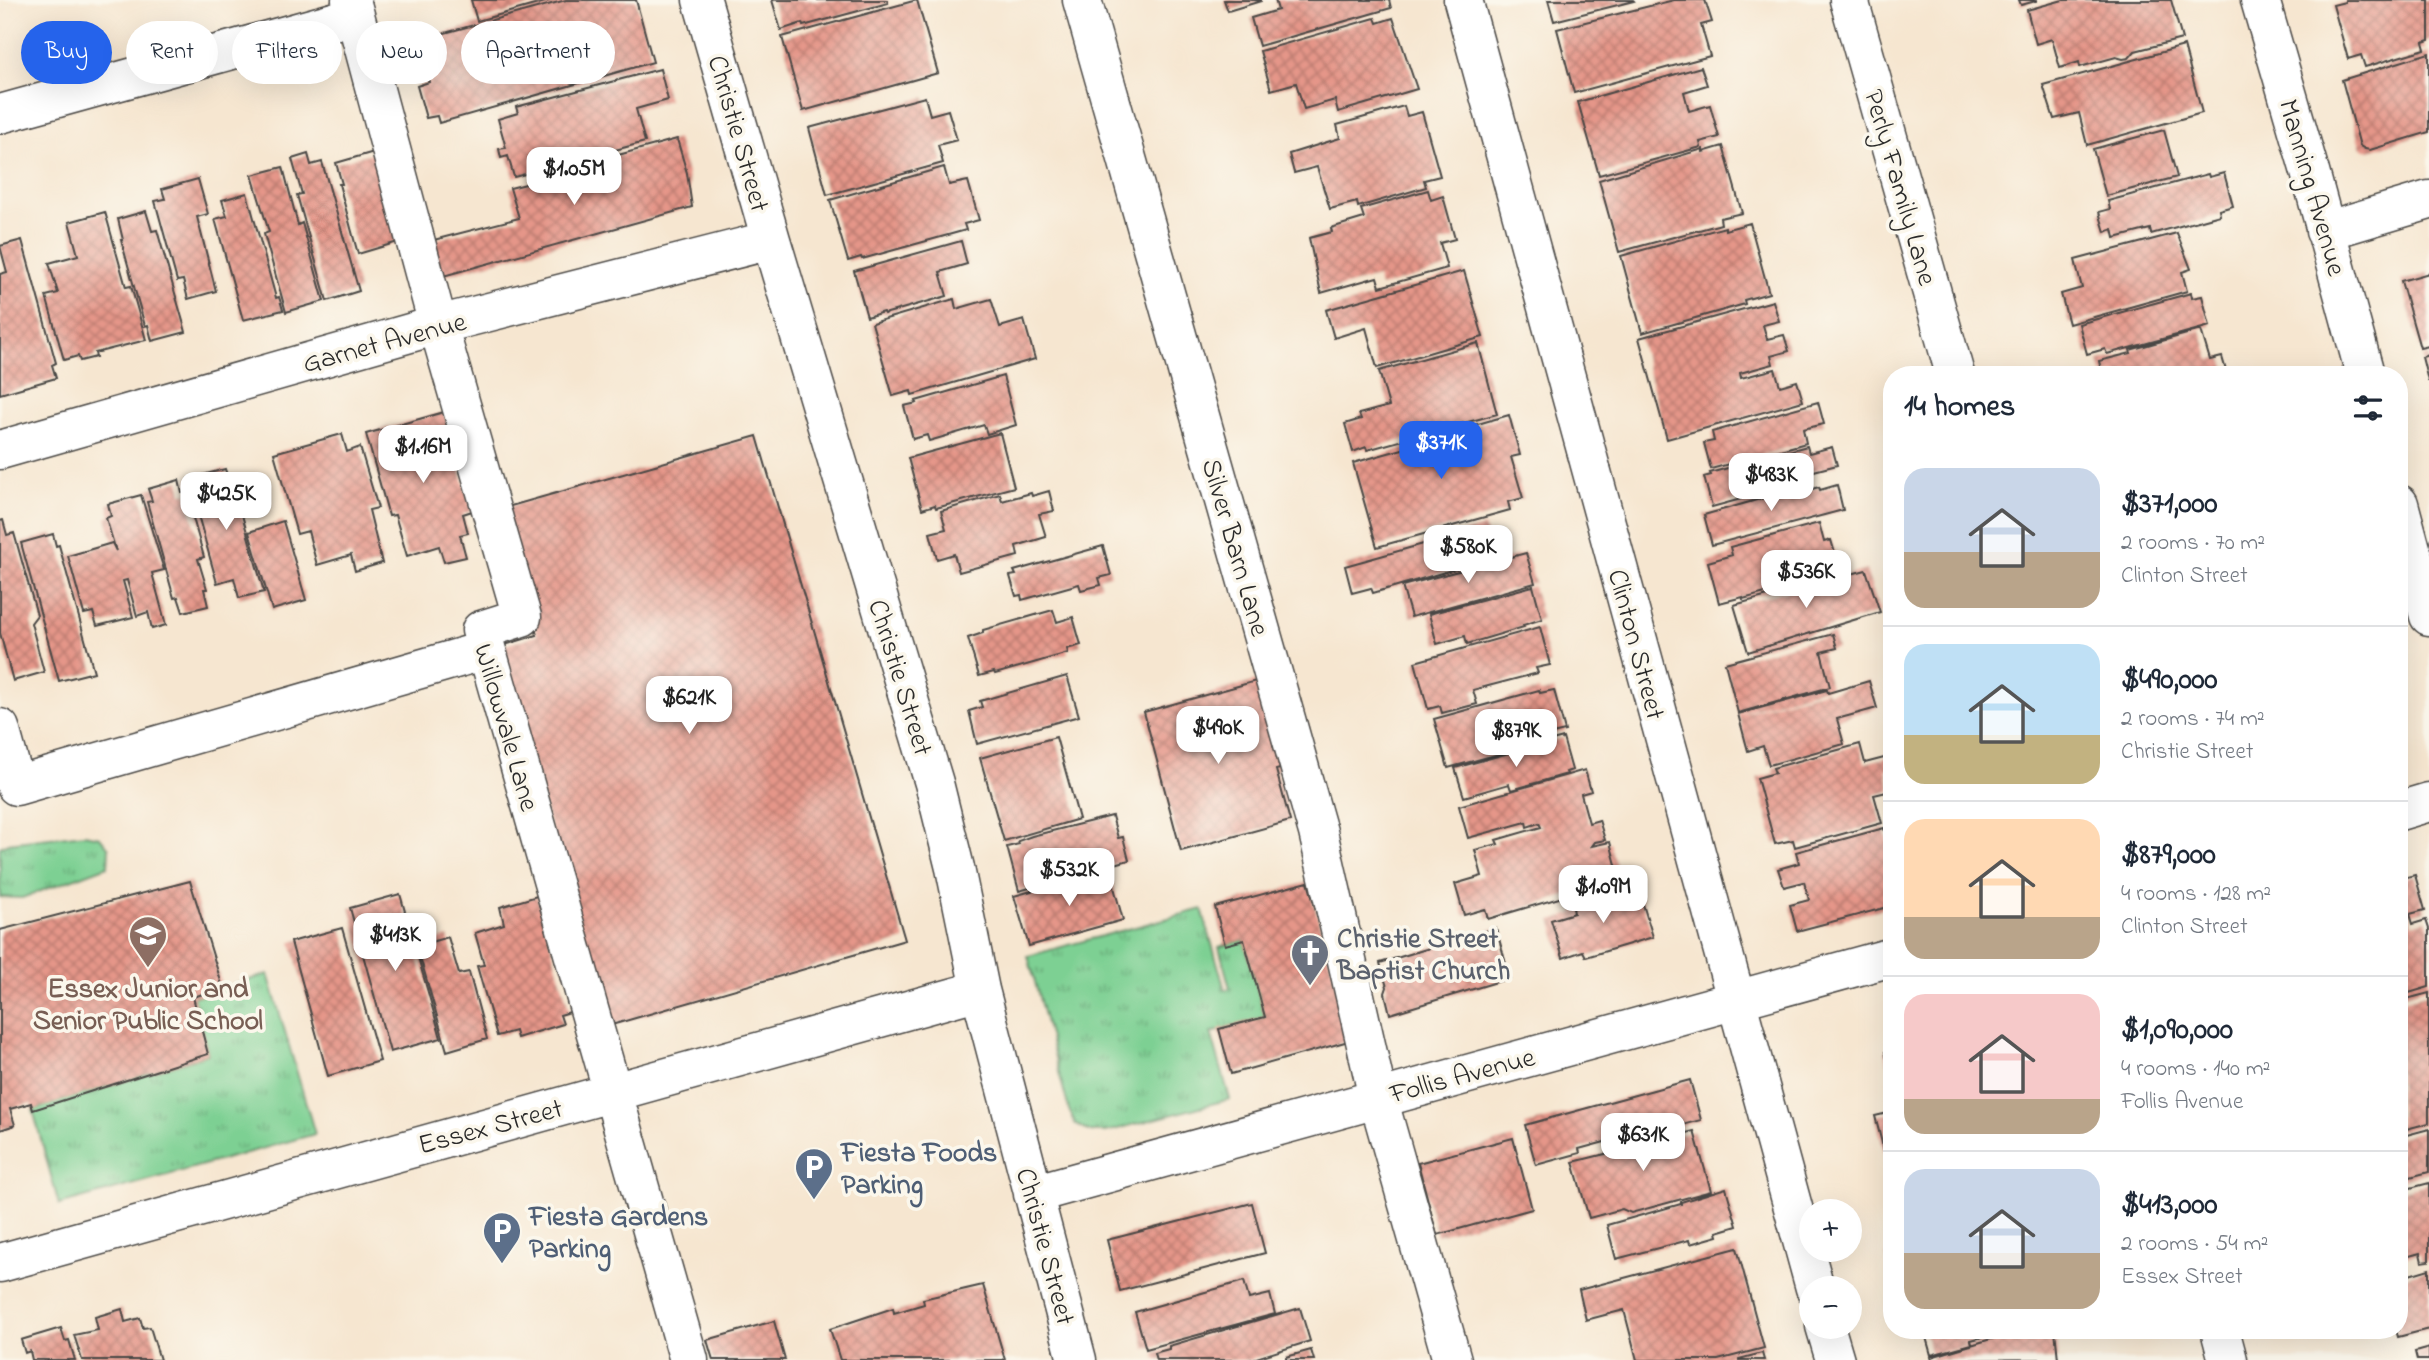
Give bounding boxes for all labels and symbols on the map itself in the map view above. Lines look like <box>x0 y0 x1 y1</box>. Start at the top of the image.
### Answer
street label: Christie Street <box>695 51 779 217</box>
street label: Perly Family Lane <box>1851 85 1946 291</box>
street label: Manning Avenue <box>2266 95 2356 281</box>
pin: $1.05M <box>517 148 631 207</box>
street label: Garnet Avenue <box>299 303 472 386</box>
pin: $371K <box>1392 421 1490 481</box>
pin: $1.16M <box>366 426 480 485</box>
street label: Silver Barn Lane <box>1189 454 1279 642</box>
pin: $483K <box>1722 454 1820 513</box>
pin: $425K <box>177 472 275 532</box>
pin: $580K <box>1419 526 1517 585</box>
pin: $536K <box>1757 550 1855 610</box>
street label: Clinton Street <box>1595 565 1674 725</box>
street label: Christie Street <box>855 595 942 761</box>
street label: Willowvale Lane <box>461 639 548 817</box>
pin: $621K <box>640 676 738 736</box>
pin: $490K <box>1169 706 1267 766</box>
pin: $879K <box>1467 710 1565 769</box>
pin: $532K <box>1020 848 1118 908</box>
pin: $1.09M <box>1546 866 1660 925</box>
school or university icon: Essex Junior and Senior Public School <box>127 914 169 969</box>
pin: $413K <box>346 914 444 973</box>
place label: Christie Street Baptist Church <box>1335 920 1510 993</box>
church icon: Christie Street Baptist Church <box>1289 932 1331 987</box>
place label: Essex Junior and Senior Public School <box>33 970 263 1043</box>
street label: Follis Avenue <box>1385 1038 1540 1117</box>
street label: Essex Street <box>414 1089 568 1167</box>
pin: $631K <box>1594 1114 1692 1173</box>
place label: Fiesta Foods Parking <box>839 1134 997 1208</box>
parking icon: Fiesta Foods Parking <box>793 1146 835 1201</box>
street label: Christie Street <box>1003 1164 1084 1330</box>
place label: Fiesta Gardens Parking <box>527 1198 708 1272</box>
parking icon: Fiesta Gardens Parking <box>481 1210 523 1265</box>

